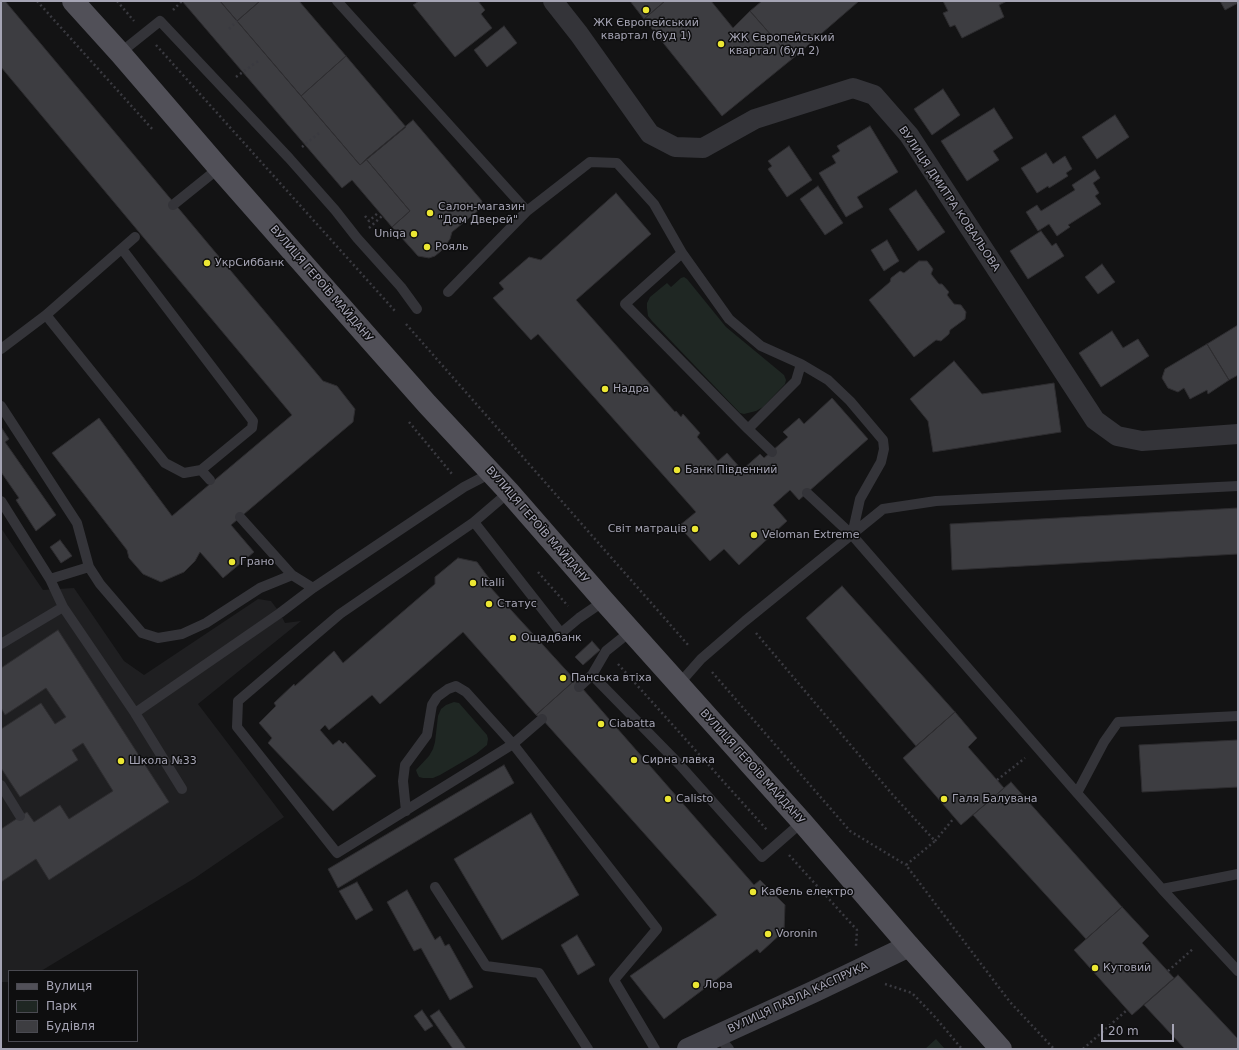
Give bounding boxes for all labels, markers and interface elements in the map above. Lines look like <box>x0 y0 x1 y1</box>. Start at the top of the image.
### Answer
marker: ЖК Європейський квартал (буд 1) <box>641 5 651 15</box>
place label: ЖК Європейський квартал (буд 1) <box>593 16 699 42</box>
place label: ЖК Європейський квартал (буд 2) <box>729 31 835 57</box>
marker: ЖК Європейський квартал (буд 2) <box>716 39 726 49</box>
street label: ВУЛИЦЯ ДМИТРА КОВАЛЬОВА <box>895 124 1003 274</box>
place label: Салон-магазин "Дом Дверей" <box>438 200 525 226</box>
marker: Салон-магазин "Дом Дверей" <box>425 208 435 218</box>
street label: ВУЛИЦЯ ГЕРОЇВ МАЙДАНУ <box>267 223 375 345</box>
place label: Uniqa <box>374 227 406 241</box>
marker: Uniqa <box>409 229 419 239</box>
place label: Рояль <box>435 240 468 254</box>
marker: Рояль <box>422 242 432 252</box>
place label: УкрСиббанк <box>215 256 284 270</box>
marker: УкрСиббанк <box>202 258 212 268</box>
place label: Надра <box>613 382 649 396</box>
marker: Надра <box>600 384 610 394</box>
place label: Банк Південний <box>685 463 777 477</box>
street label: ВУЛИЦЯ ГЕРОЇВ МАЙДАНУ <box>483 464 591 586</box>
marker: Банк Південний <box>672 465 682 475</box>
place label: Світ матраців <box>608 522 687 536</box>
marker: Світ матраців <box>690 524 700 534</box>
place label: Veloman Extreme <box>762 528 859 542</box>
marker: Veloman Extreme <box>749 530 759 540</box>
place label: Грано <box>240 555 274 569</box>
marker: Грано <box>227 557 237 567</box>
place label: Italli <box>481 576 504 590</box>
marker: Italli <box>468 578 478 588</box>
place label: Статус <box>497 597 537 611</box>
marker: Статус <box>484 599 494 609</box>
place label: Ощадбанк <box>521 631 582 645</box>
marker: Ощадбанк <box>508 633 518 643</box>
place label: Панська втіха <box>571 671 652 685</box>
marker: Панська втіха <box>558 673 568 683</box>
street label: ВУЛИЦЯ ГЕРОЇВ МАЙДАНУ <box>697 707 807 827</box>
place label: Ciabatta <box>609 717 656 731</box>
marker: Ciabatta <box>596 719 606 729</box>
place label: Сирна лавка <box>642 753 715 767</box>
place label: Школа №33 <box>129 754 197 768</box>
marker: Сирна лавка <box>629 755 639 765</box>
marker: Школа №33 <box>116 756 126 766</box>
place label: Calisto <box>676 792 713 806</box>
place label: Галя Балувана <box>952 792 1038 806</box>
marker: Calisto <box>663 794 673 804</box>
marker: Галя Балувана <box>939 794 949 804</box>
place label: Кабель електро <box>761 885 853 899</box>
marker: Кабель електро <box>748 887 758 897</box>
place label: Voronin <box>776 927 817 941</box>
marker: Voronin <box>763 929 773 939</box>
street label: ВУЛИЦЯ ПАВЛА КАСПРУКА <box>726 960 870 1036</box>
place label: Кутовий <box>1103 961 1151 975</box>
marker: Кутовий <box>1090 963 1100 973</box>
legend <box>8 970 138 1042</box>
place label: Лора <box>704 978 733 992</box>
text: Вулиця <box>46 979 92 993</box>
marker: Лора <box>691 980 701 990</box>
text: Парк <box>46 999 77 1013</box>
scale bar <box>1103 1016 1176 1042</box>
text: Будівля <box>46 1019 95 1033</box>
text: 20 m <box>1108 1024 1139 1038</box>

